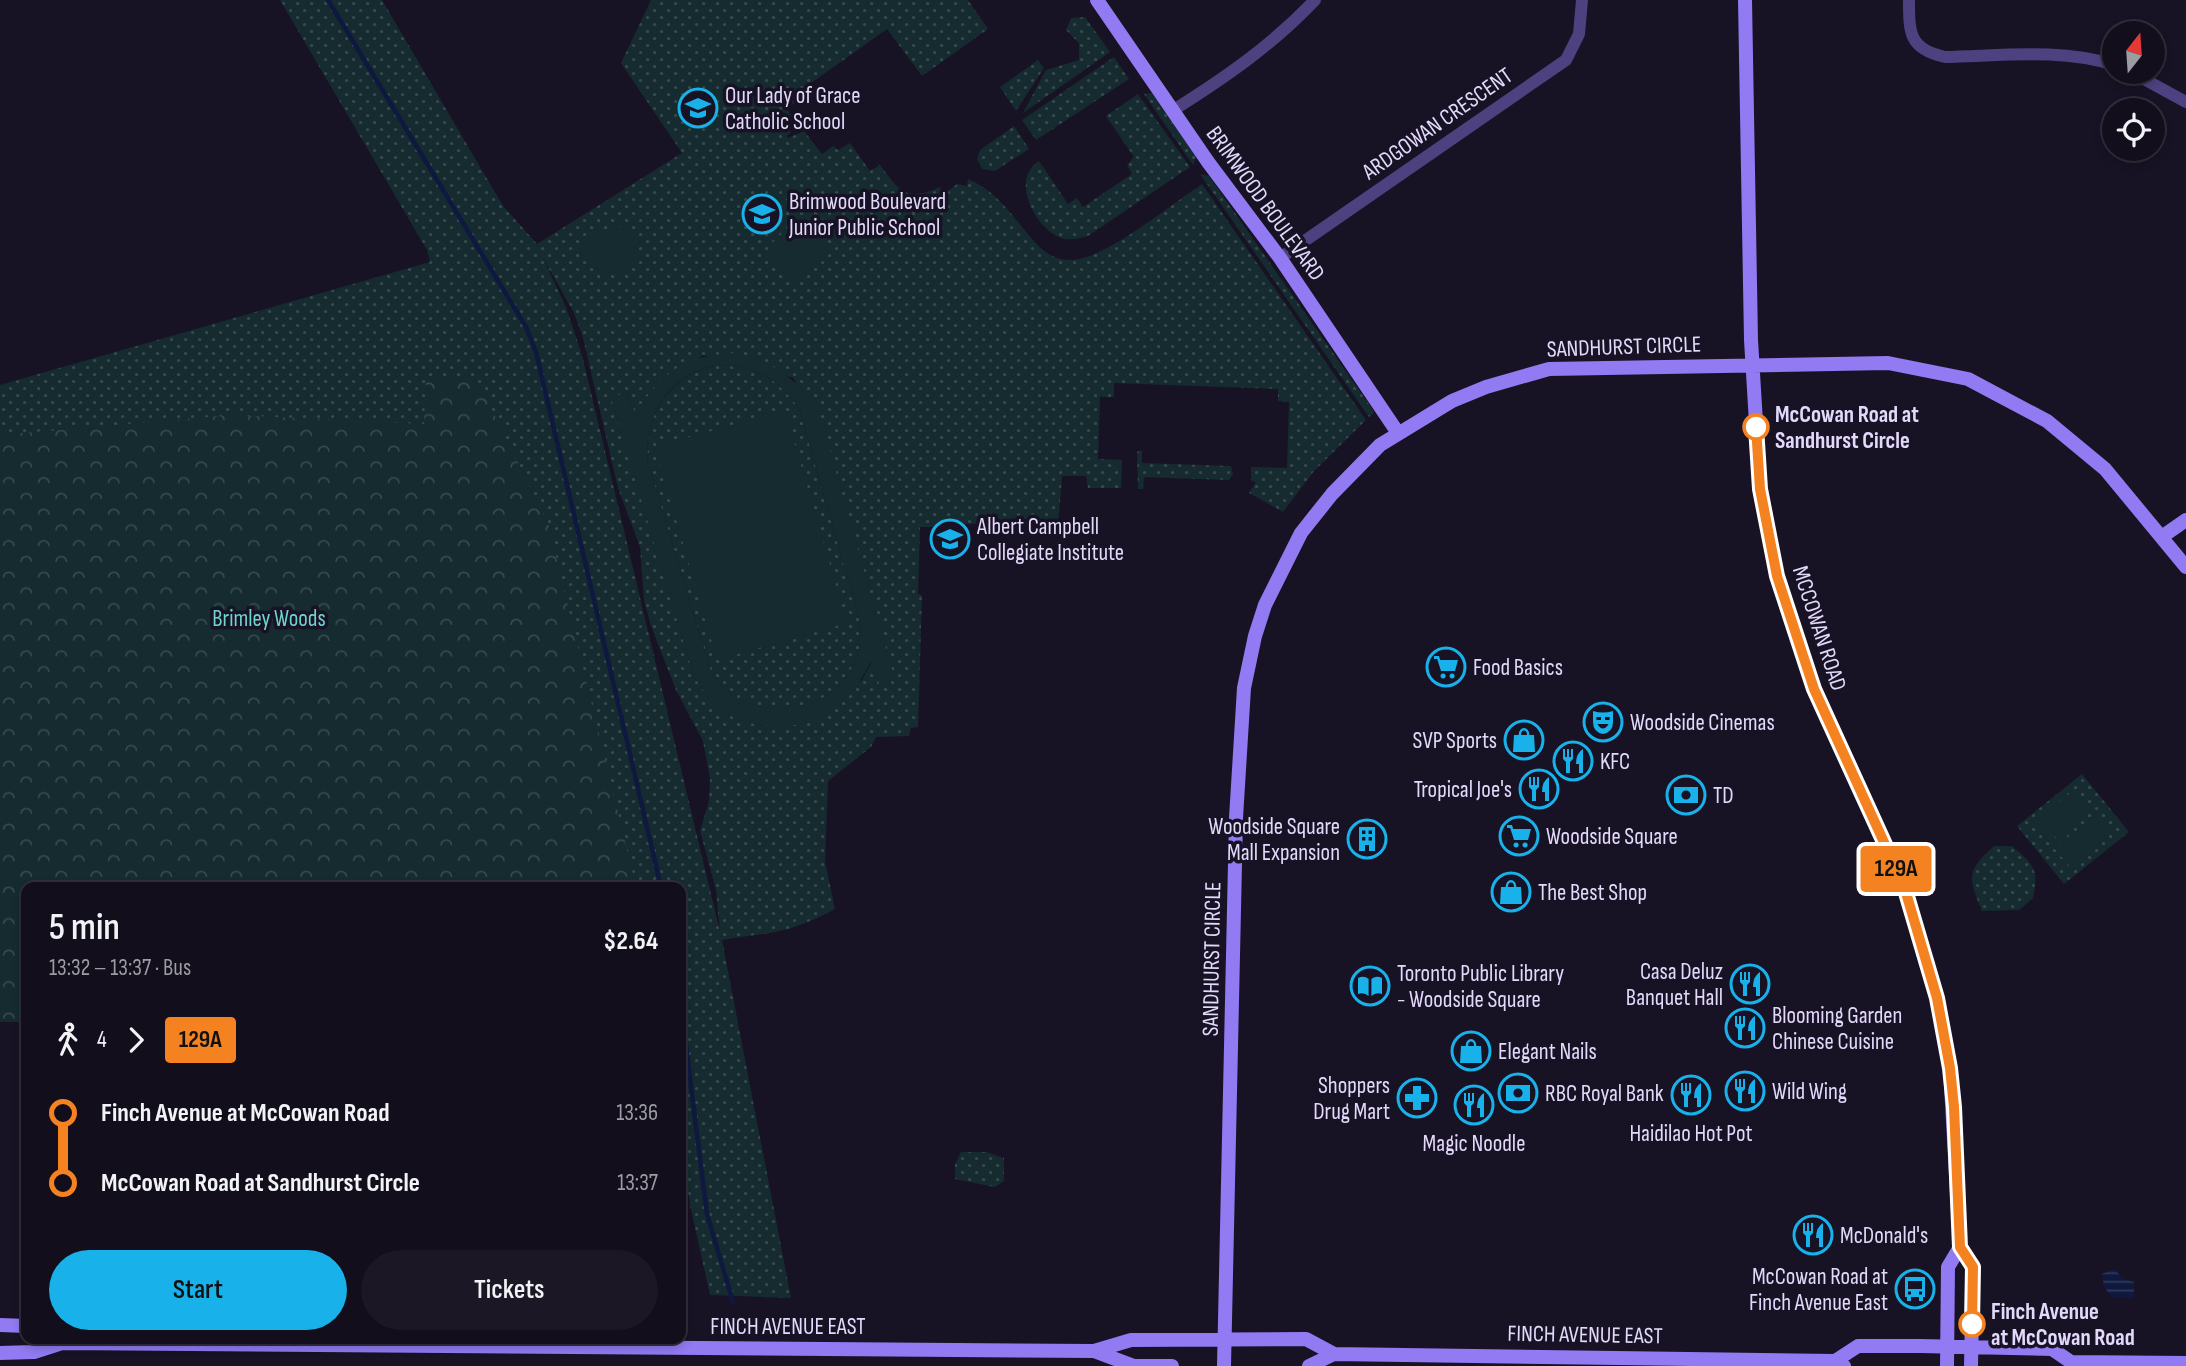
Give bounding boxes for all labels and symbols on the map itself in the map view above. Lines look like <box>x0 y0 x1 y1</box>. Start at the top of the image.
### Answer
north arrow <box>2102 21 2165 84</box>
street label: ARDGOWAN CRESCENT <box>1356 62 1518 187</box>
place label: Our Lady of Grace Catholic School <box>725 82 860 136</box>
school or university icon: Our Lady of Grace Catholic School <box>677 87 719 129</box>
street label: BRIMWOOD BOULEVARD <box>1200 121 1331 286</box>
place label: Brimwood Boulevard Junior Public School <box>788 188 946 242</box>
school or university icon: Brimwood Boulevard Junior Public School <box>741 193 783 235</box>
street label: SANDHURST CIRCLE <box>1546 330 1702 364</box>
place label: McCowan Road at Sandhurst Circle <box>1775 401 1919 455</box>
marker: McCowan Road at Sandhurst Circle <box>1743 414 1769 440</box>
place label: Albert Campbell Collegiate Institute <box>976 513 1124 567</box>
school or university icon: Albert Campbell Collegiate Institute <box>929 518 971 560</box>
street label: MCCOWAN ROAD <box>1786 562 1852 694</box>
park label: Brimley Woods <box>212 605 326 633</box>
supermarket icon: Food Basics <box>1425 646 1467 688</box>
place label: Food Basics <box>1473 654 1563 682</box>
theatre icon: Woodside Cinemas <box>1582 701 1624 743</box>
place label: Woodside Cinemas <box>1630 709 1775 737</box>
shop icon: SVP Sports <box>1503 719 1545 761</box>
place label: SVP Sports <box>1413 727 1497 755</box>
restaurant icon: KFC <box>1552 740 1594 782</box>
place label: KFC <box>1600 748 1630 776</box>
restaurant icon: Tropical Joe's <box>1518 768 1560 810</box>
bank icon: TD <box>1665 774 1707 816</box>
place label: Tropical Joe's <box>1414 776 1512 804</box>
place label: TD <box>1713 782 1734 810</box>
place label: Woodside Square Mall Expansion <box>1208 813 1340 867</box>
supermarket icon: Woodside Square <box>1498 815 1540 857</box>
building icon: Woodside Square Mall Expansion <box>1346 818 1388 860</box>
place label: Woodside Square <box>1546 823 1678 851</box>
line badge: 129A <box>1847 846 1945 892</box>
shop icon: The Best Shop <box>1490 871 1532 913</box>
place label: The Best Shop <box>1538 879 1647 907</box>
street label: SANDHURST CIRCLE <box>1197 882 1227 1037</box>
place label: Casa Deluz Banquet Hall <box>1626 958 1723 1012</box>
place label: Toronto Public Library - Woodside Square <box>1397 960 1564 1014</box>
restaurant icon: Casa Deluz Banquet Hall <box>1729 963 1771 1005</box>
library icon: Toronto Public Library - Woodside Square <box>1349 965 1391 1007</box>
place label: Blooming Garden Chinese Cuisine <box>1772 1002 1902 1056</box>
restaurant icon: Blooming Garden Chinese Cuisine <box>1724 1007 1766 1049</box>
shop icon: Elegant Nails <box>1450 1030 1492 1072</box>
place label: Elegant Nails <box>1498 1038 1597 1066</box>
restaurant icon: Wild Wing <box>1724 1070 1766 1112</box>
place label: Shoppers Drug Mart <box>1313 1072 1390 1126</box>
bank icon: RBC Royal Bank <box>1497 1072 1539 1114</box>
restaurant icon: Haidilao Hot Pot <box>1670 1074 1712 1116</box>
pharmacy icon: Shoppers Drug Mart <box>1396 1077 1438 1119</box>
place label: Wild Wing <box>1772 1078 1847 1106</box>
place label: RBC Royal Bank <box>1545 1080 1664 1108</box>
restaurant icon: Magic Noodle <box>1453 1084 1495 1126</box>
place label: Haidilao Hot Pot <box>1629 1120 1753 1148</box>
place label: Magic Noodle <box>1423 1130 1525 1158</box>
restaurant icon: McDonald's <box>1792 1214 1834 1256</box>
place label: McDonald's <box>1840 1222 1928 1250</box>
place label: McCowan Road at Finch Avenue East <box>1749 1263 1888 1317</box>
bus stop icon: McCowan Road at Finch Avenue East <box>1894 1268 1936 1310</box>
place label: Finch Avenue at McCowan Road <box>1991 1298 2135 1352</box>
marker: Finch Avenue at McCowan Road <box>1959 1311 1985 1337</box>
street label: FINCH AVENUE EAST <box>710 1313 866 1341</box>
street label: FINCH AVENUE EAST <box>1507 1320 1663 1350</box>

